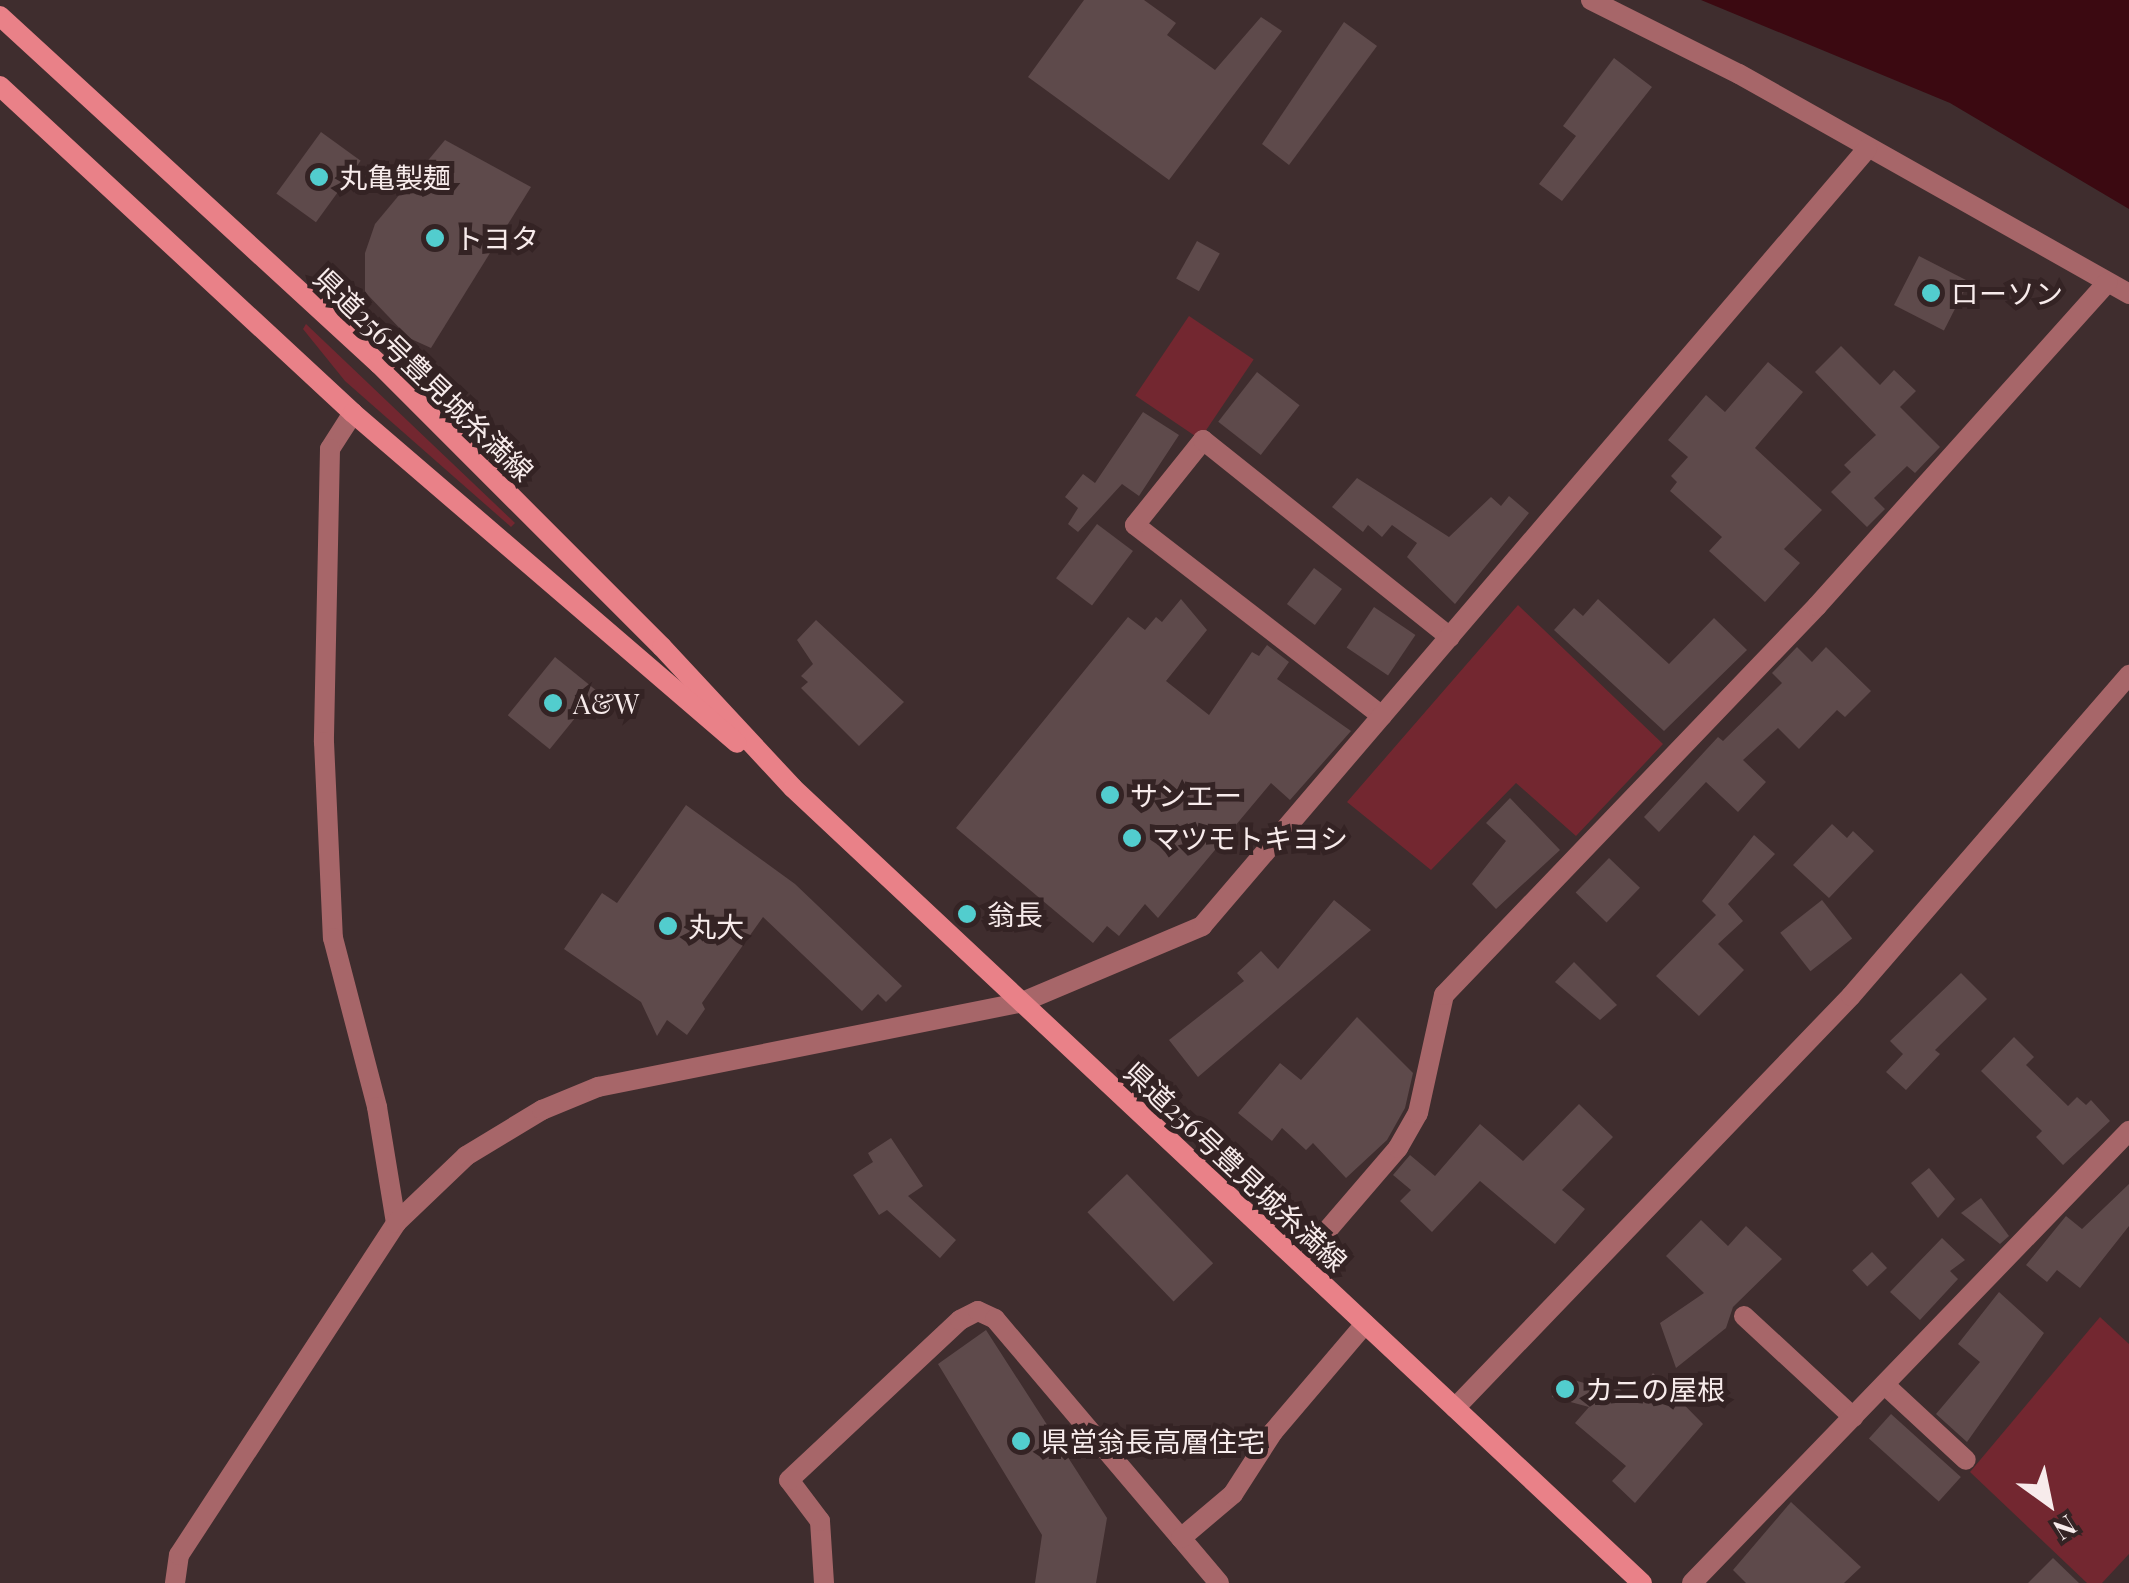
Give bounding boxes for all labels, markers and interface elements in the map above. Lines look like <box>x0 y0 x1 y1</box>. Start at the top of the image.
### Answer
place label: 丸亀製麺 <box>339 160 451 194</box>
marker: 丸亀製麺 <box>308 166 330 188</box>
place label: トヨタ <box>455 221 539 255</box>
marker: トヨタ <box>424 227 446 249</box>
street label: 県道256号豊見城糸満線 <box>307 261 541 487</box>
place label: ローソン <box>1951 276 2063 310</box>
marker: ローソン <box>1920 282 1942 304</box>
place label: A&W <box>573 686 639 720</box>
marker: A&W <box>542 692 564 714</box>
place label: サンエー <box>1130 778 1242 812</box>
marker: サンエー <box>1099 784 1121 806</box>
place label: マツモトキヨシ <box>1152 821 1348 855</box>
marker: マツモトキヨシ <box>1121 827 1143 849</box>
place label: 翁長 <box>987 897 1043 931</box>
marker: 翁長 <box>956 903 978 925</box>
place label: 丸大 <box>688 909 744 943</box>
marker: 丸大 <box>657 915 679 937</box>
street label: 県道256号豊見城糸満線 <box>1118 1054 1354 1278</box>
place label: カニの屋根 <box>1585 1372 1725 1406</box>
marker: カニの屋根 <box>1554 1378 1576 1400</box>
place label: 県営翁長高層住宅 <box>1041 1424 1265 1458</box>
marker: 県営翁長高層住宅 <box>1010 1430 1032 1452</box>
north arrow <box>1999 1453 2099 1553</box>
text: N <box>2047 1508 2084 1550</box>

